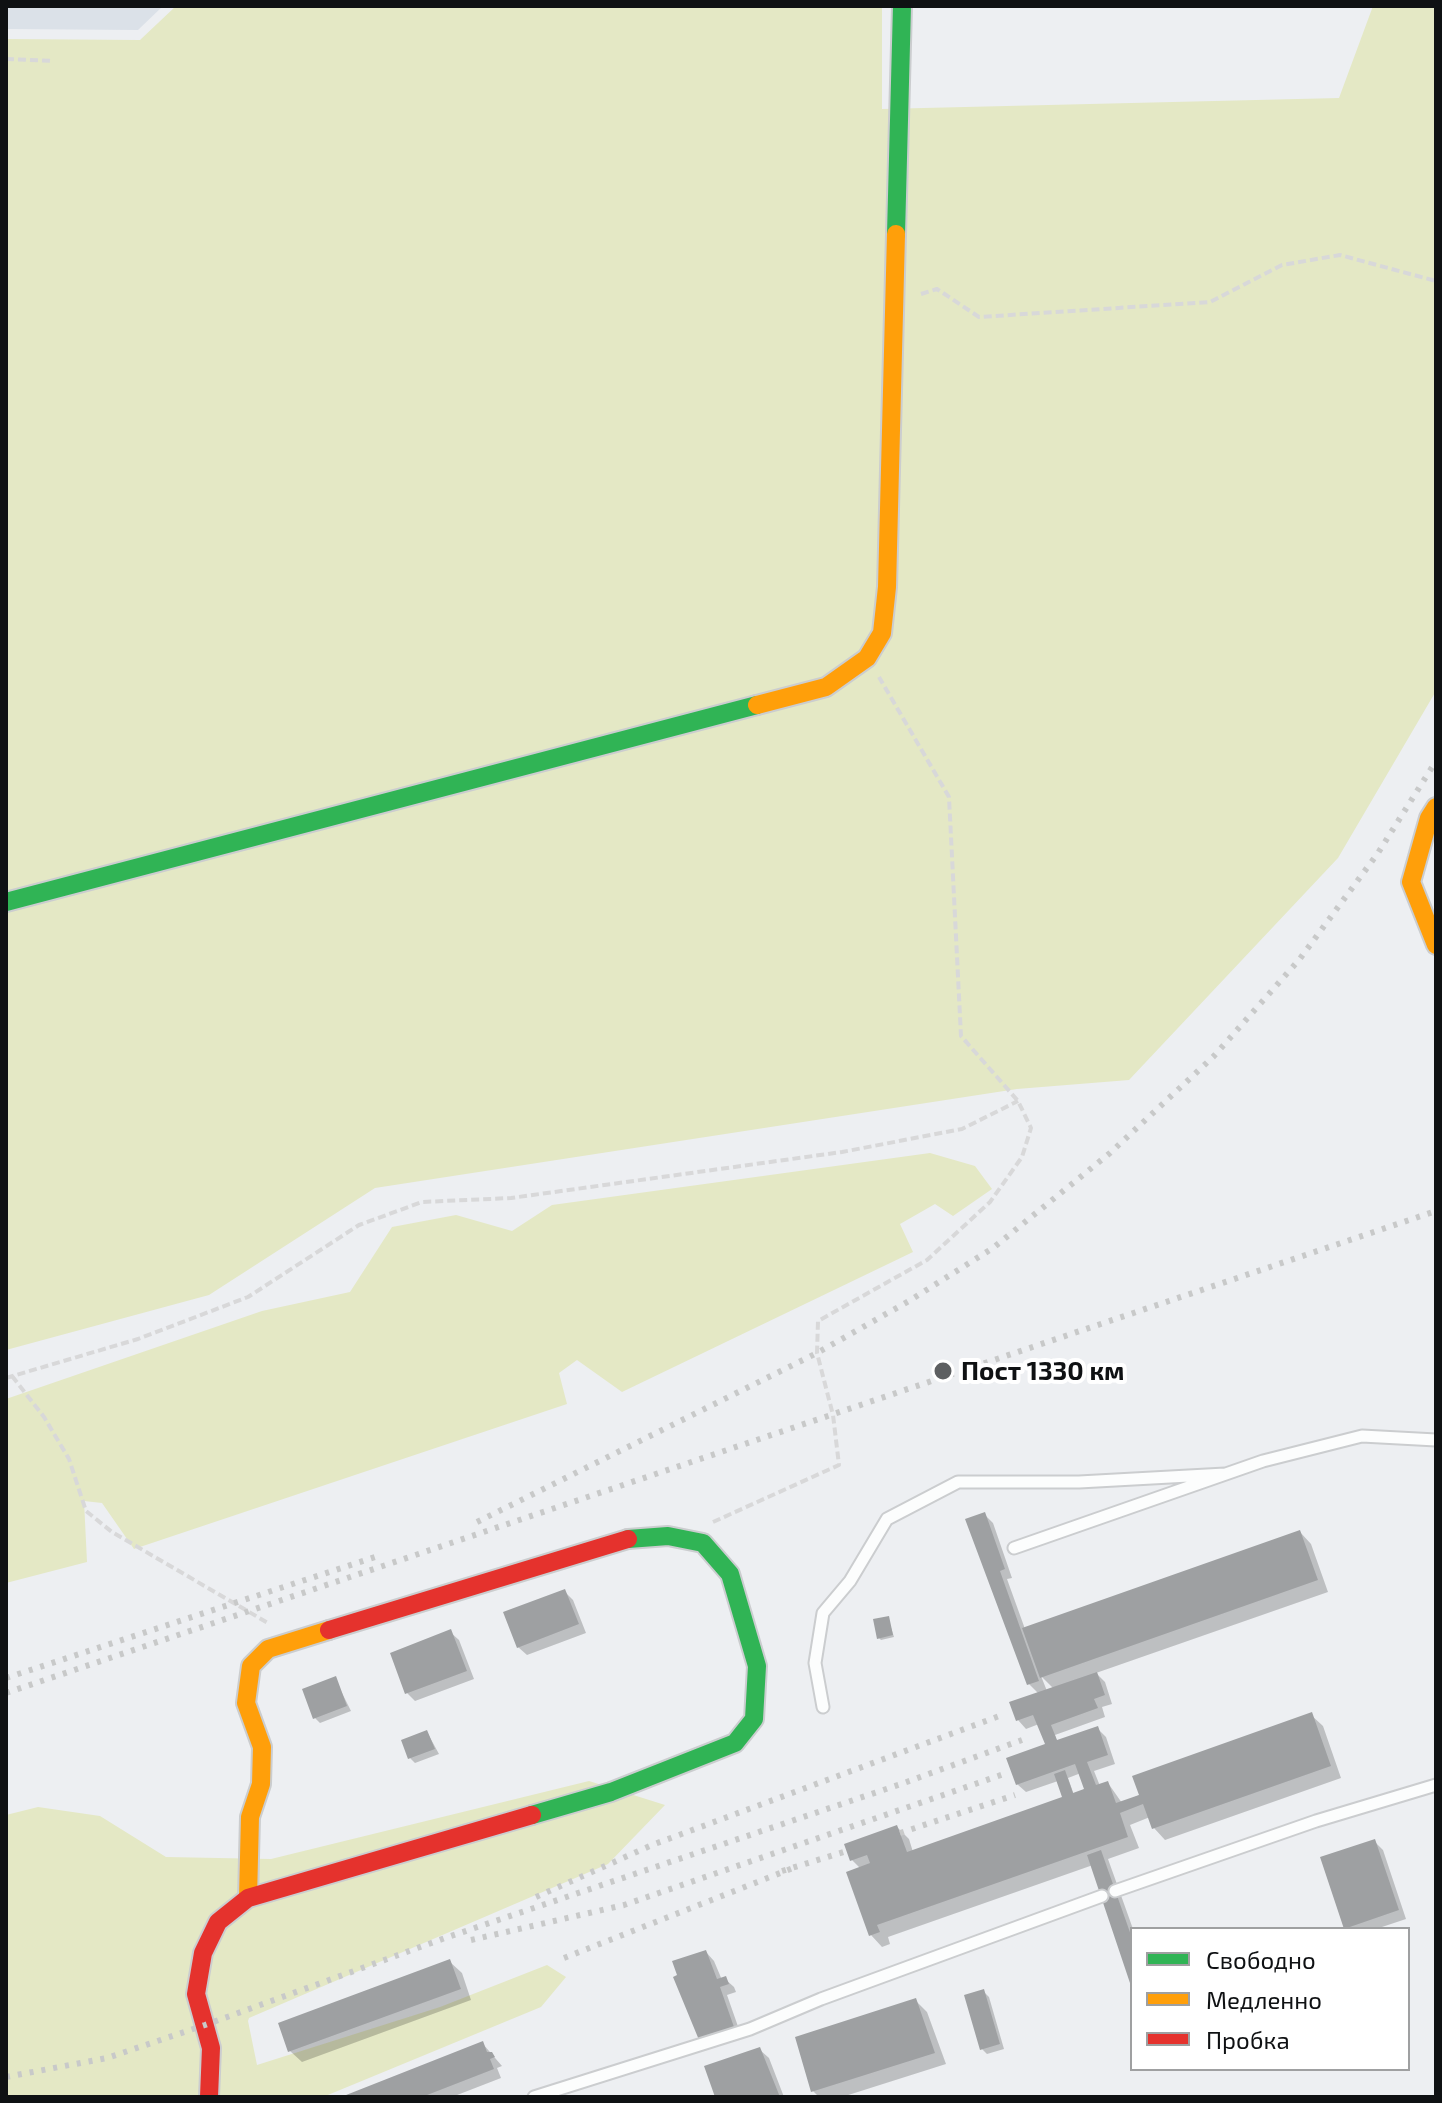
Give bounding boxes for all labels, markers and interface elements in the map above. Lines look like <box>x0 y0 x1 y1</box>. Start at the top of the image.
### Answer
place label: Пост 1330 км <box>961 1355 1124 1387</box>
marker: Пост 1330 км <box>932 1360 954 1382</box>
legend <box>1130 1927 1410 2071</box>
text: Свободно <box>1206 1945 1316 1974</box>
text: Медленно <box>1206 1985 1322 2014</box>
text: Пробка <box>1206 2025 1290 2054</box>

